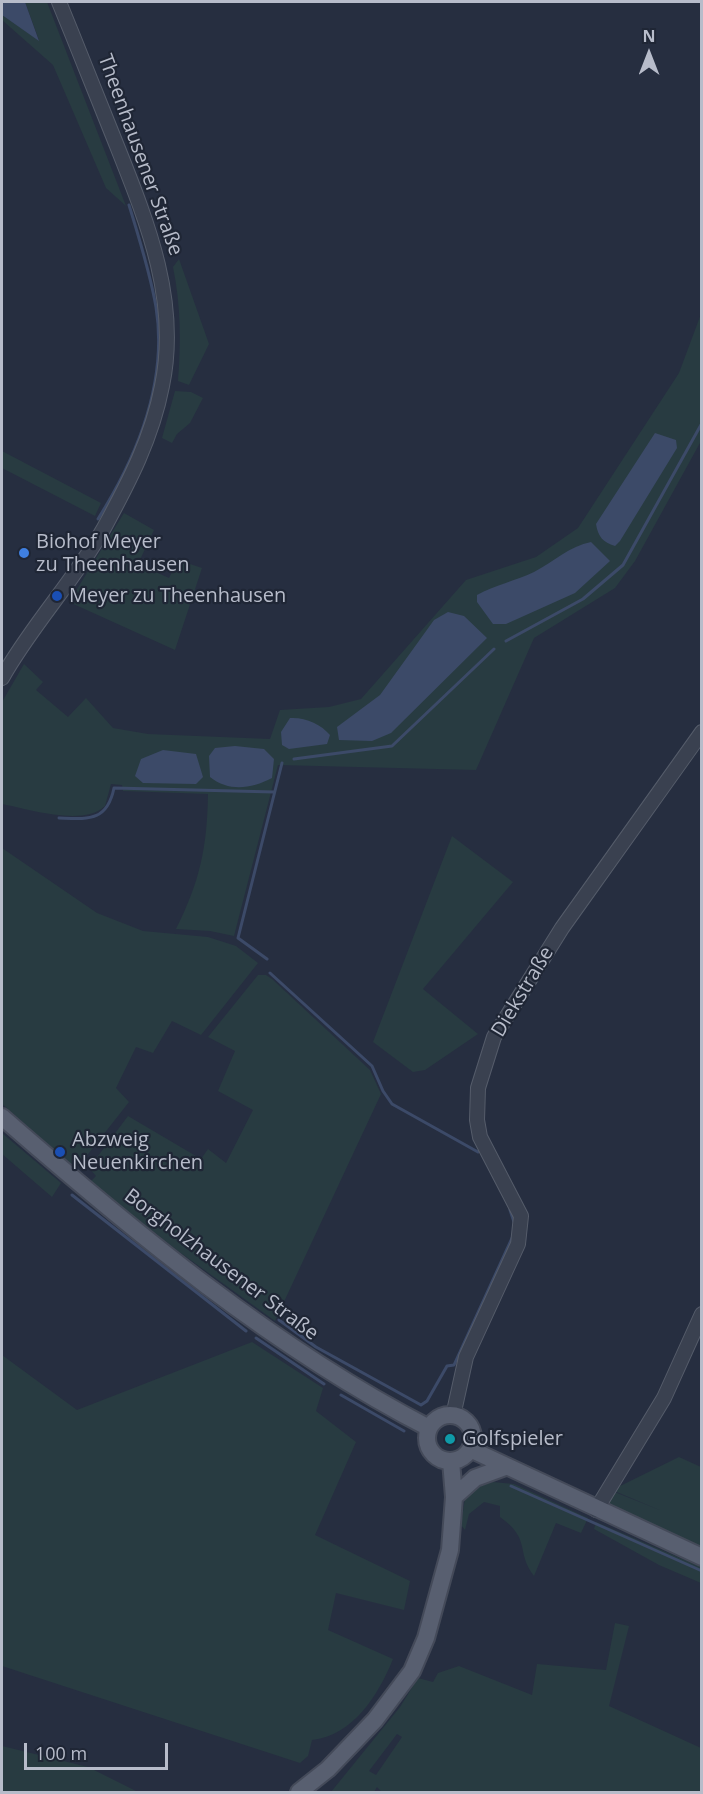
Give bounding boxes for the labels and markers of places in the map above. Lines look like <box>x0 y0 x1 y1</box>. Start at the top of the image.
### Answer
place label: Biohof Meyer zu Theenhausen <box>36 530 190 577</box>
marker: Biohof Meyer zu Theenhausen <box>17 546 31 560</box>
place label: Meyer zu Theenhausen <box>69 584 286 608</box>
marker: Meyer zu Theenhausen <box>50 589 64 603</box>
place label: Abzweig Neuenkirchen <box>72 1128 203 1175</box>
marker: Abzweig Neuenkirchen <box>53 1145 67 1159</box>
place label: Golfspieler <box>462 1427 563 1451</box>
marker: Golfspieler <box>443 1432 457 1446</box>

